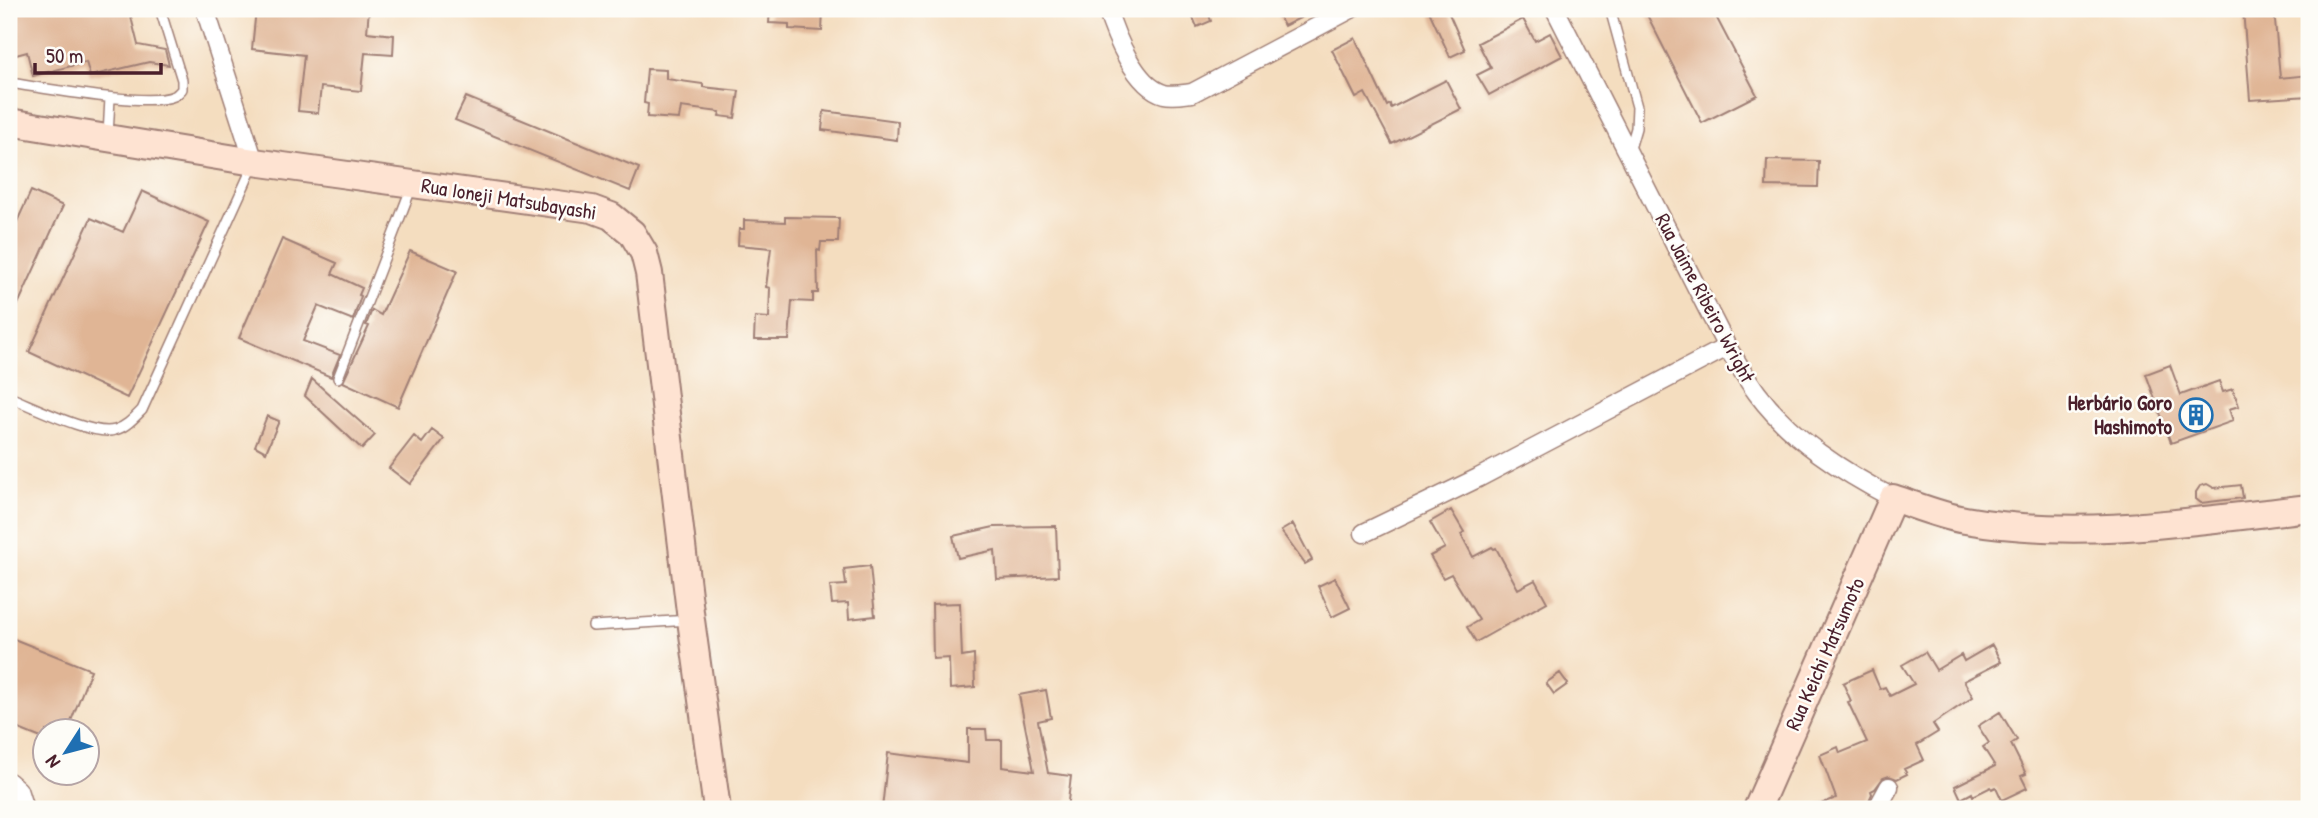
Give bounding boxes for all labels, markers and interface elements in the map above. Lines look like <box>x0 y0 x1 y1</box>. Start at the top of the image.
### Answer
scale bar <box>35 32 161 76</box>
text: 50 m <box>46 41 83 70</box>
street label: Rua Ioneji Matsubayashi <box>420 170 599 227</box>
street label: Rua Jaime Ribeiro Wright <box>1649 208 1763 388</box>
place label: Herbário Goro Hashimoto <box>2068 388 2173 441</box>
building icon: Herbário Goro Hashimoto <box>2177 396 2215 434</box>
street label: Rua Keichi Matsumoto <box>1778 573 1871 735</box>
north arrow <box>32 716 102 786</box>
text: N <box>39 750 66 774</box>

